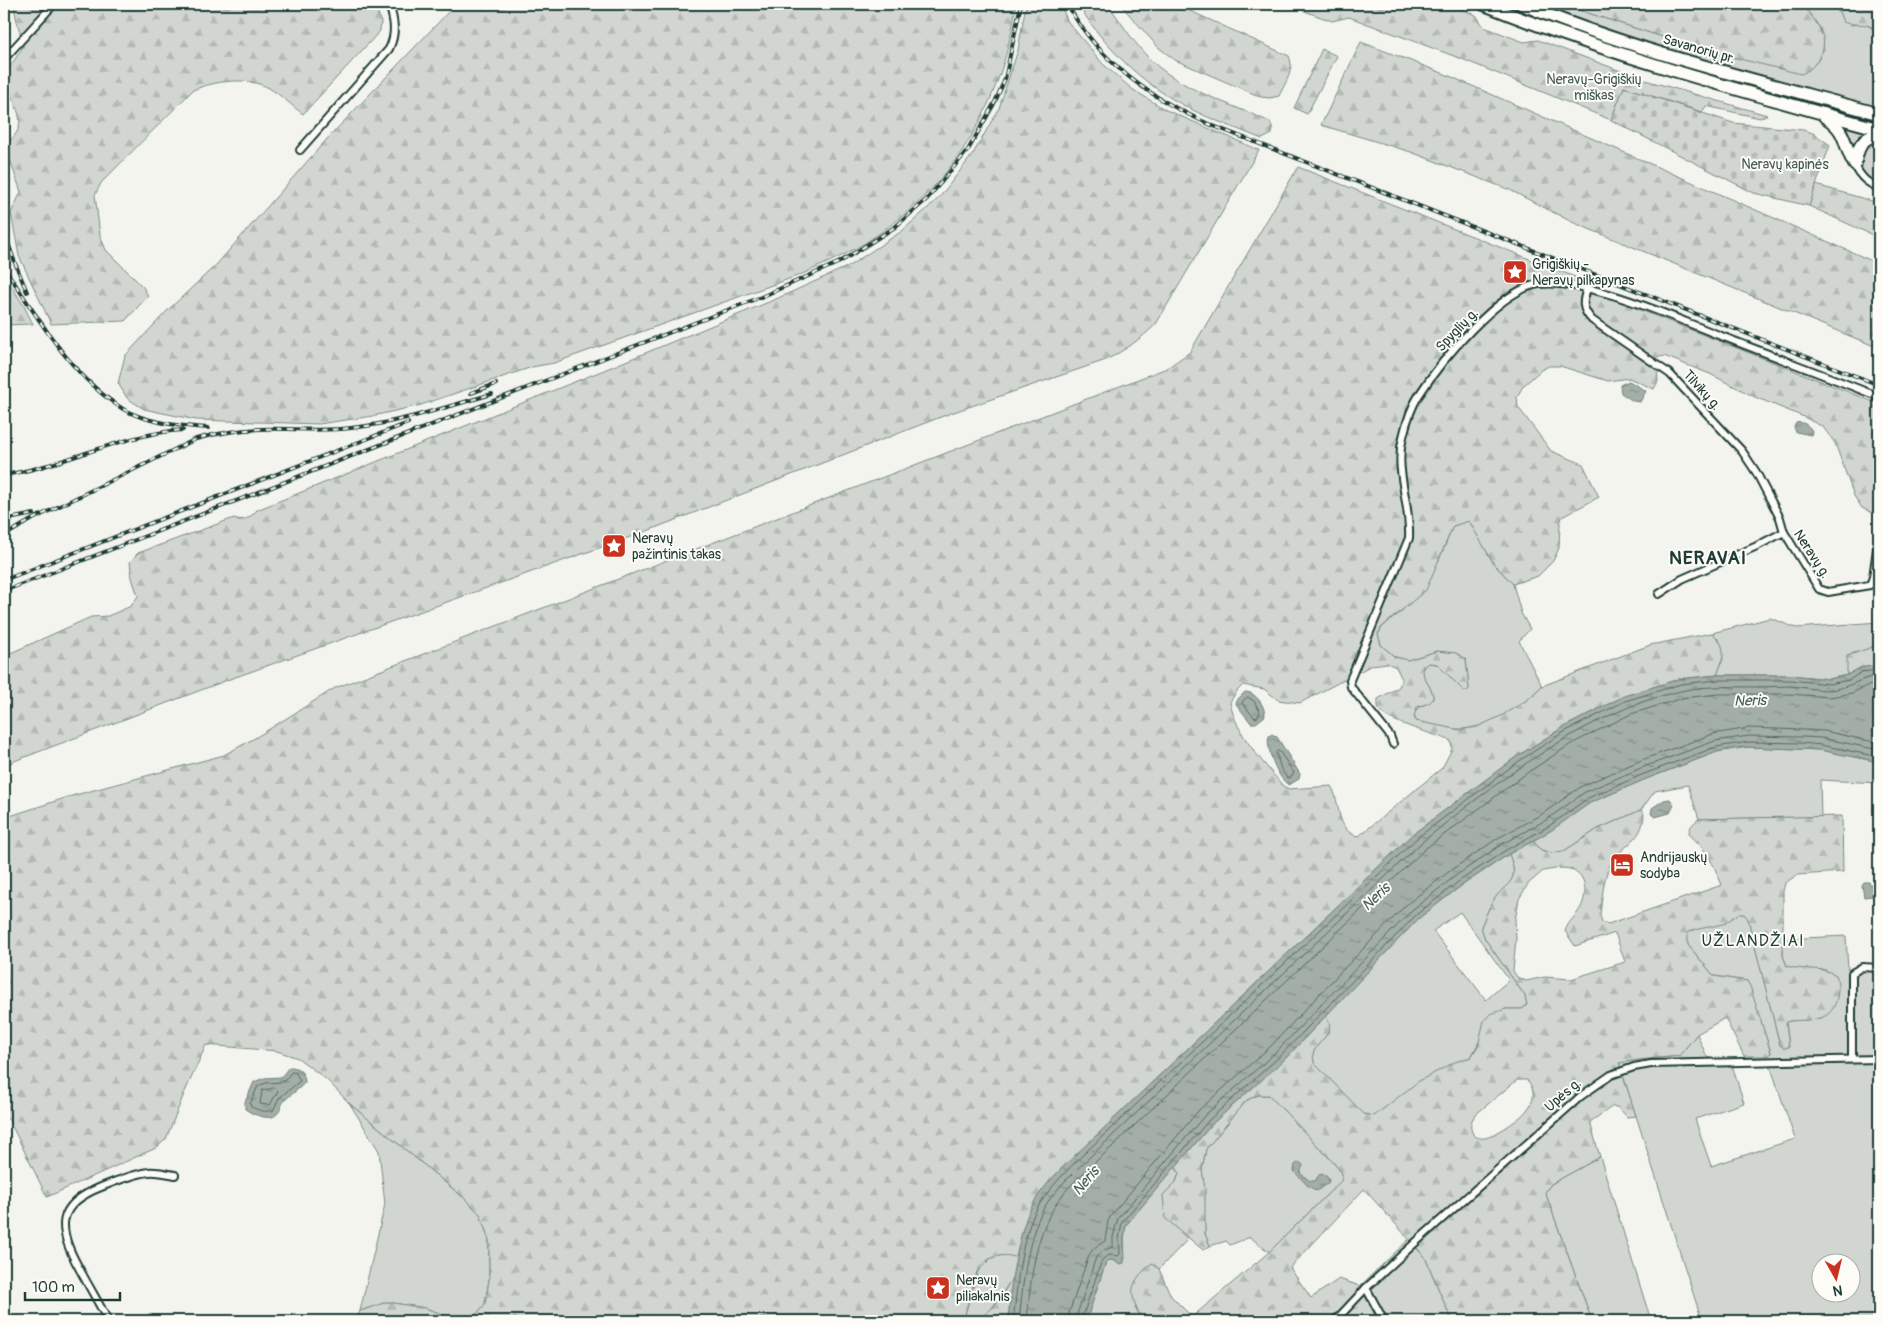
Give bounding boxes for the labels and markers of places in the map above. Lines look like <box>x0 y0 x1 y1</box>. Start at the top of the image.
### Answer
place label: Grigiškių - Neravų pilkapynas <box>1532 256 1635 289</box>
place icon: Grigiškių - Neravų pilkapynas <box>1502 259 1528 285</box>
place label: Neravų pažintinis takas <box>632 530 722 563</box>
place icon: Neravų pažintinis takas <box>601 533 627 559</box>
place label: Andrijauskų sodyba <box>1640 849 1707 882</box>
hotel icon: Andrijauskų sodyba <box>1609 852 1635 878</box>
place label: Neravų piliakalnis <box>956 1272 1011 1305</box>
place icon: Neravų piliakalnis <box>925 1275 951 1301</box>

